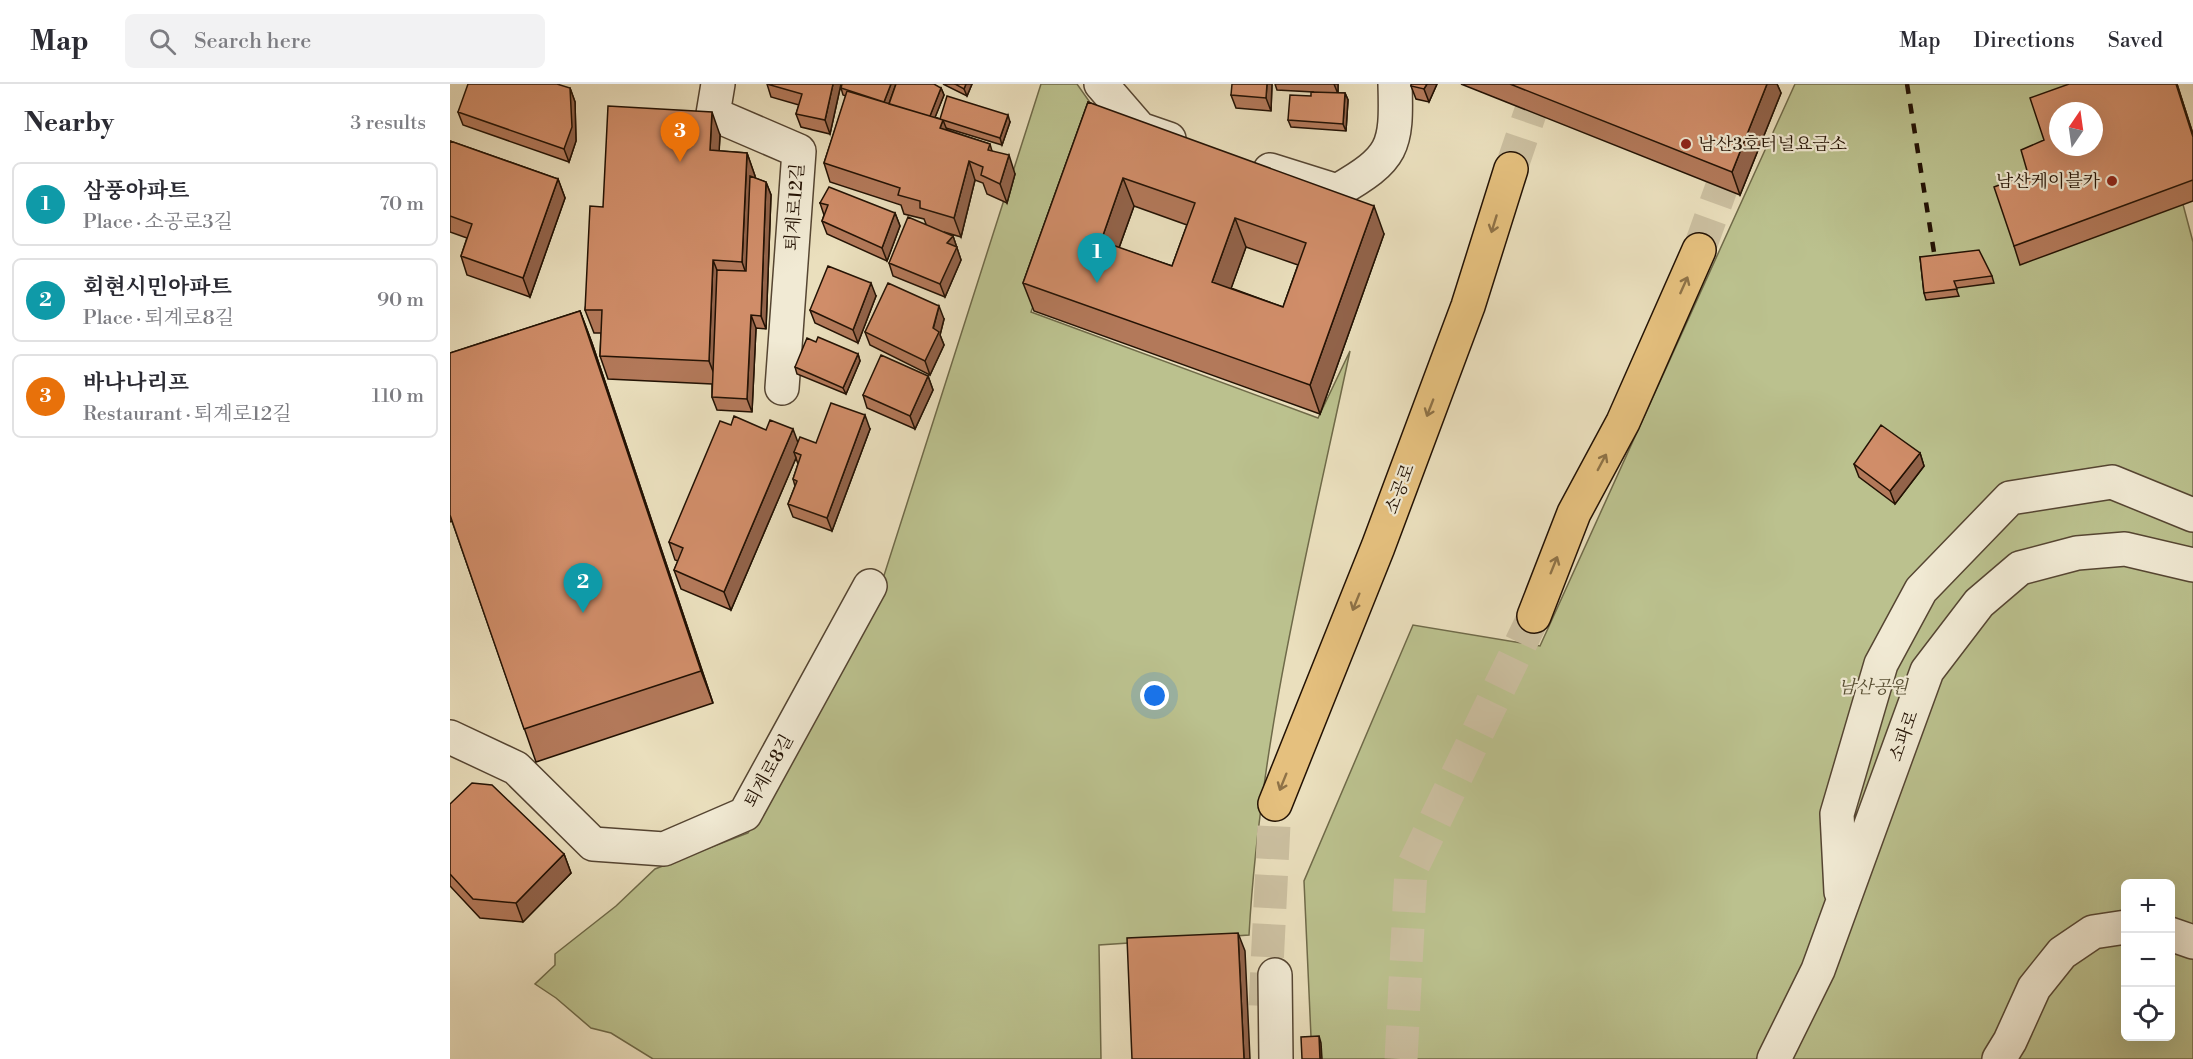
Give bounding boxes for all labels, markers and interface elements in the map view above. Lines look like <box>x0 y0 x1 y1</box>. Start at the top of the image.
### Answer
search box <box>125 14 545 68</box>
text: Map <box>30 24 89 59</box>
icon: search <box>146 25 179 58</box>
text: Search here <box>194 28 311 55</box>
text: Map <box>1899 28 1941 54</box>
text: Directions <box>1974 28 2075 54</box>
text: Saved <box>2108 28 2163 54</box>
north arrow <box>2049 102 2103 156</box>
text: Nearby <box>24 107 114 139</box>
text: 3 results <box>350 111 426 136</box>
pin: 3 <box>660 112 700 162</box>
place label: 남산3호터널요금소 <box>1698 133 1847 156</box>
marker: 남산3호터널요금소 <box>1679 137 1693 151</box>
street label: 퇴계로12길 <box>780 162 810 252</box>
place label: 남산케이블카 <box>1996 170 2101 193</box>
marker: 남산케이블카 <box>2105 174 2119 188</box>
text: 삼풍아파트 <box>83 178 189 205</box>
text: 1 <box>41 192 50 217</box>
text: 70 m <box>380 192 424 217</box>
text: Place · 소공로3길 <box>83 210 233 235</box>
one-way arrow <box>1488 214 1499 233</box>
pin: 1 <box>1078 234 1116 283</box>
text: 회현시민아파트 <box>83 274 232 301</box>
one-way arrow <box>1678 276 1690 294</box>
text: 2 <box>39 288 52 313</box>
text: 90 m <box>377 288 424 313</box>
text: Place · 퇴계로8길 <box>83 306 234 331</box>
text: 바나나리프 <box>83 370 189 397</box>
text: 3 <box>39 384 52 409</box>
text: 110 m <box>372 384 424 409</box>
one-way arrow <box>1423 399 1434 417</box>
text: Restaurant · 퇴계로12길 <box>83 402 292 427</box>
one-way arrow <box>1597 453 1608 471</box>
street label: 소공로 <box>1380 461 1420 517</box>
one-way arrow <box>1549 556 1560 575</box>
pin: 2 <box>564 564 602 613</box>
one-way arrow <box>1350 592 1361 610</box>
park label: 남산공원 <box>1838 676 1909 699</box>
your location <box>1140 681 1169 710</box>
street label: 소파로 <box>1884 708 1924 764</box>
street label: 퇴계로8길 <box>739 730 799 812</box>
one-way arrow <box>1277 773 1288 791</box>
map controls <box>2121 879 2175 1041</box>
button: + <box>2121 879 2175 933</box>
button: − <box>2121 933 2175 987</box>
button: locate <box>2121 987 2175 1041</box>

